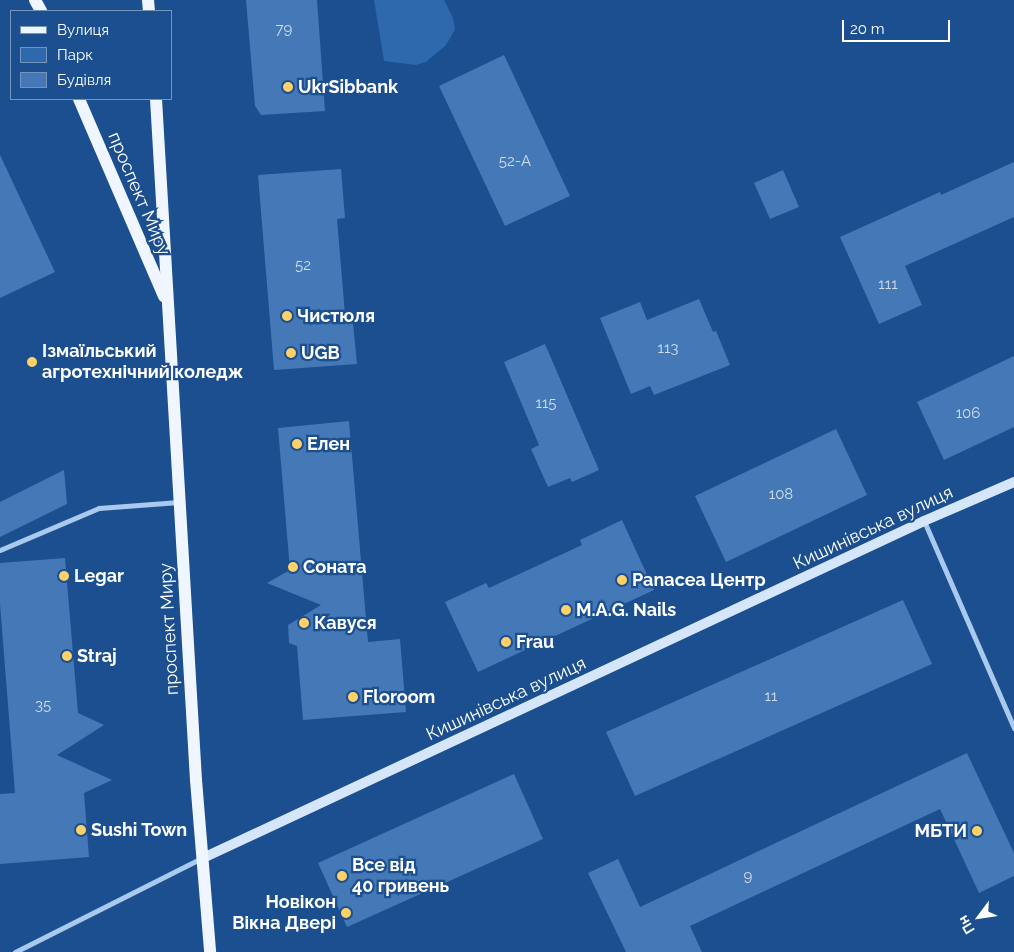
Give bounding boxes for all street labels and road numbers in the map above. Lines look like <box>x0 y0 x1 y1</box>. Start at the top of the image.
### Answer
street label: проспект Миру <box>103 129 175 259</box>
street label: Кишинівська вулиця <box>790 482 956 574</box>
street label: проспект Миру <box>155 562 183 696</box>
street label: Кишинівська вулиця <box>423 653 589 745</box>

